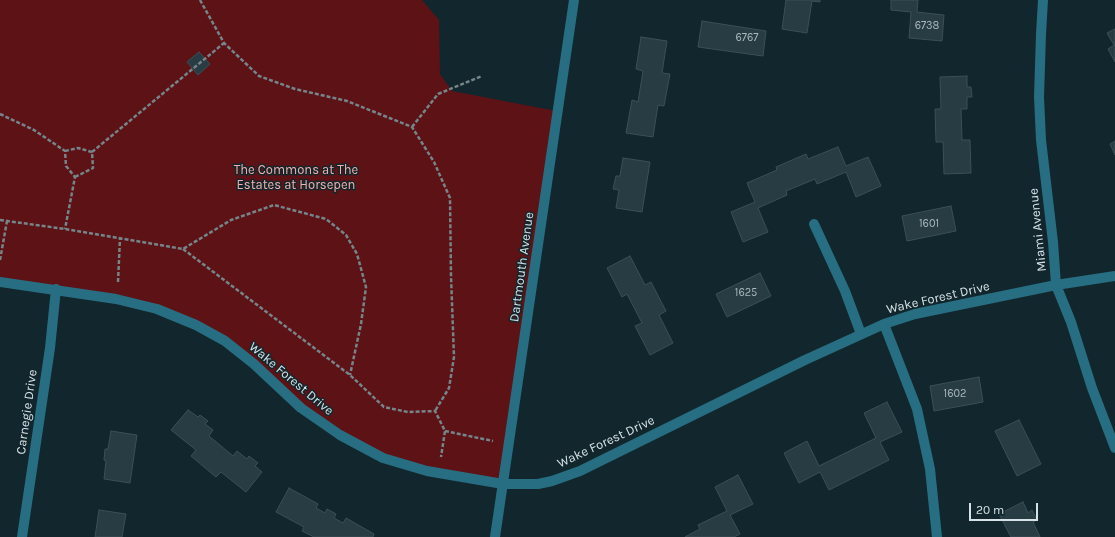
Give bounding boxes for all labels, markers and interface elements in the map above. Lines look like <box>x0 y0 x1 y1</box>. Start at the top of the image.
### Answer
house number: 6738 <box>915 19 939 33</box>
house number: 6767 <box>736 31 758 45</box>
park label: The Commons at The Estates at Horsepen <box>234 162 358 193</box>
street label: Miami Avenue <box>1026 187 1050 273</box>
street label: Dartmouth Avenue <box>507 211 537 323</box>
house number: 1601 <box>919 217 939 231</box>
street label: Wake Forest Drive <box>885 279 991 317</box>
house number: 1625 <box>735 286 757 300</box>
street label: Wake Forest Drive <box>246 339 336 419</box>
street label: Carnegie Drive <box>13 368 41 456</box>
house number: 1602 <box>944 387 966 401</box>
street label: Wake Forest Drive <box>555 413 657 471</box>
scale bar <box>971 495 1040 521</box>
text: 20 m <box>976 503 1004 517</box>

